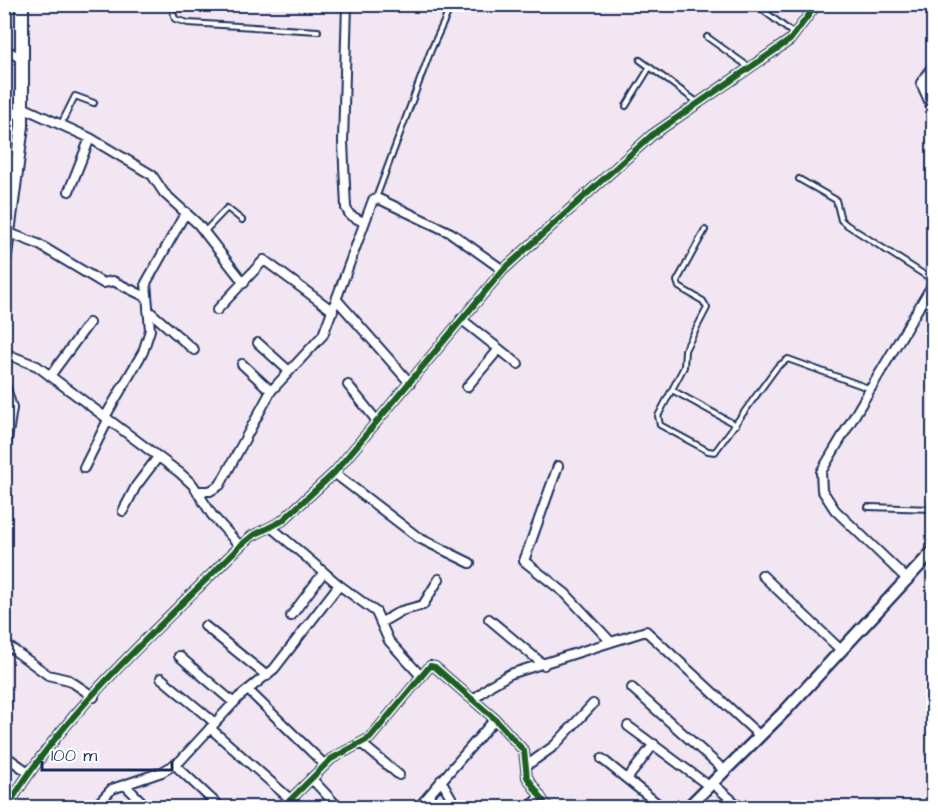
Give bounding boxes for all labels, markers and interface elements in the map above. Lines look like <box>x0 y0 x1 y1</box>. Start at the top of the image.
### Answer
scale bar <box>42 734 172 772</box>
text: 100 m <box>51 743 97 768</box>

